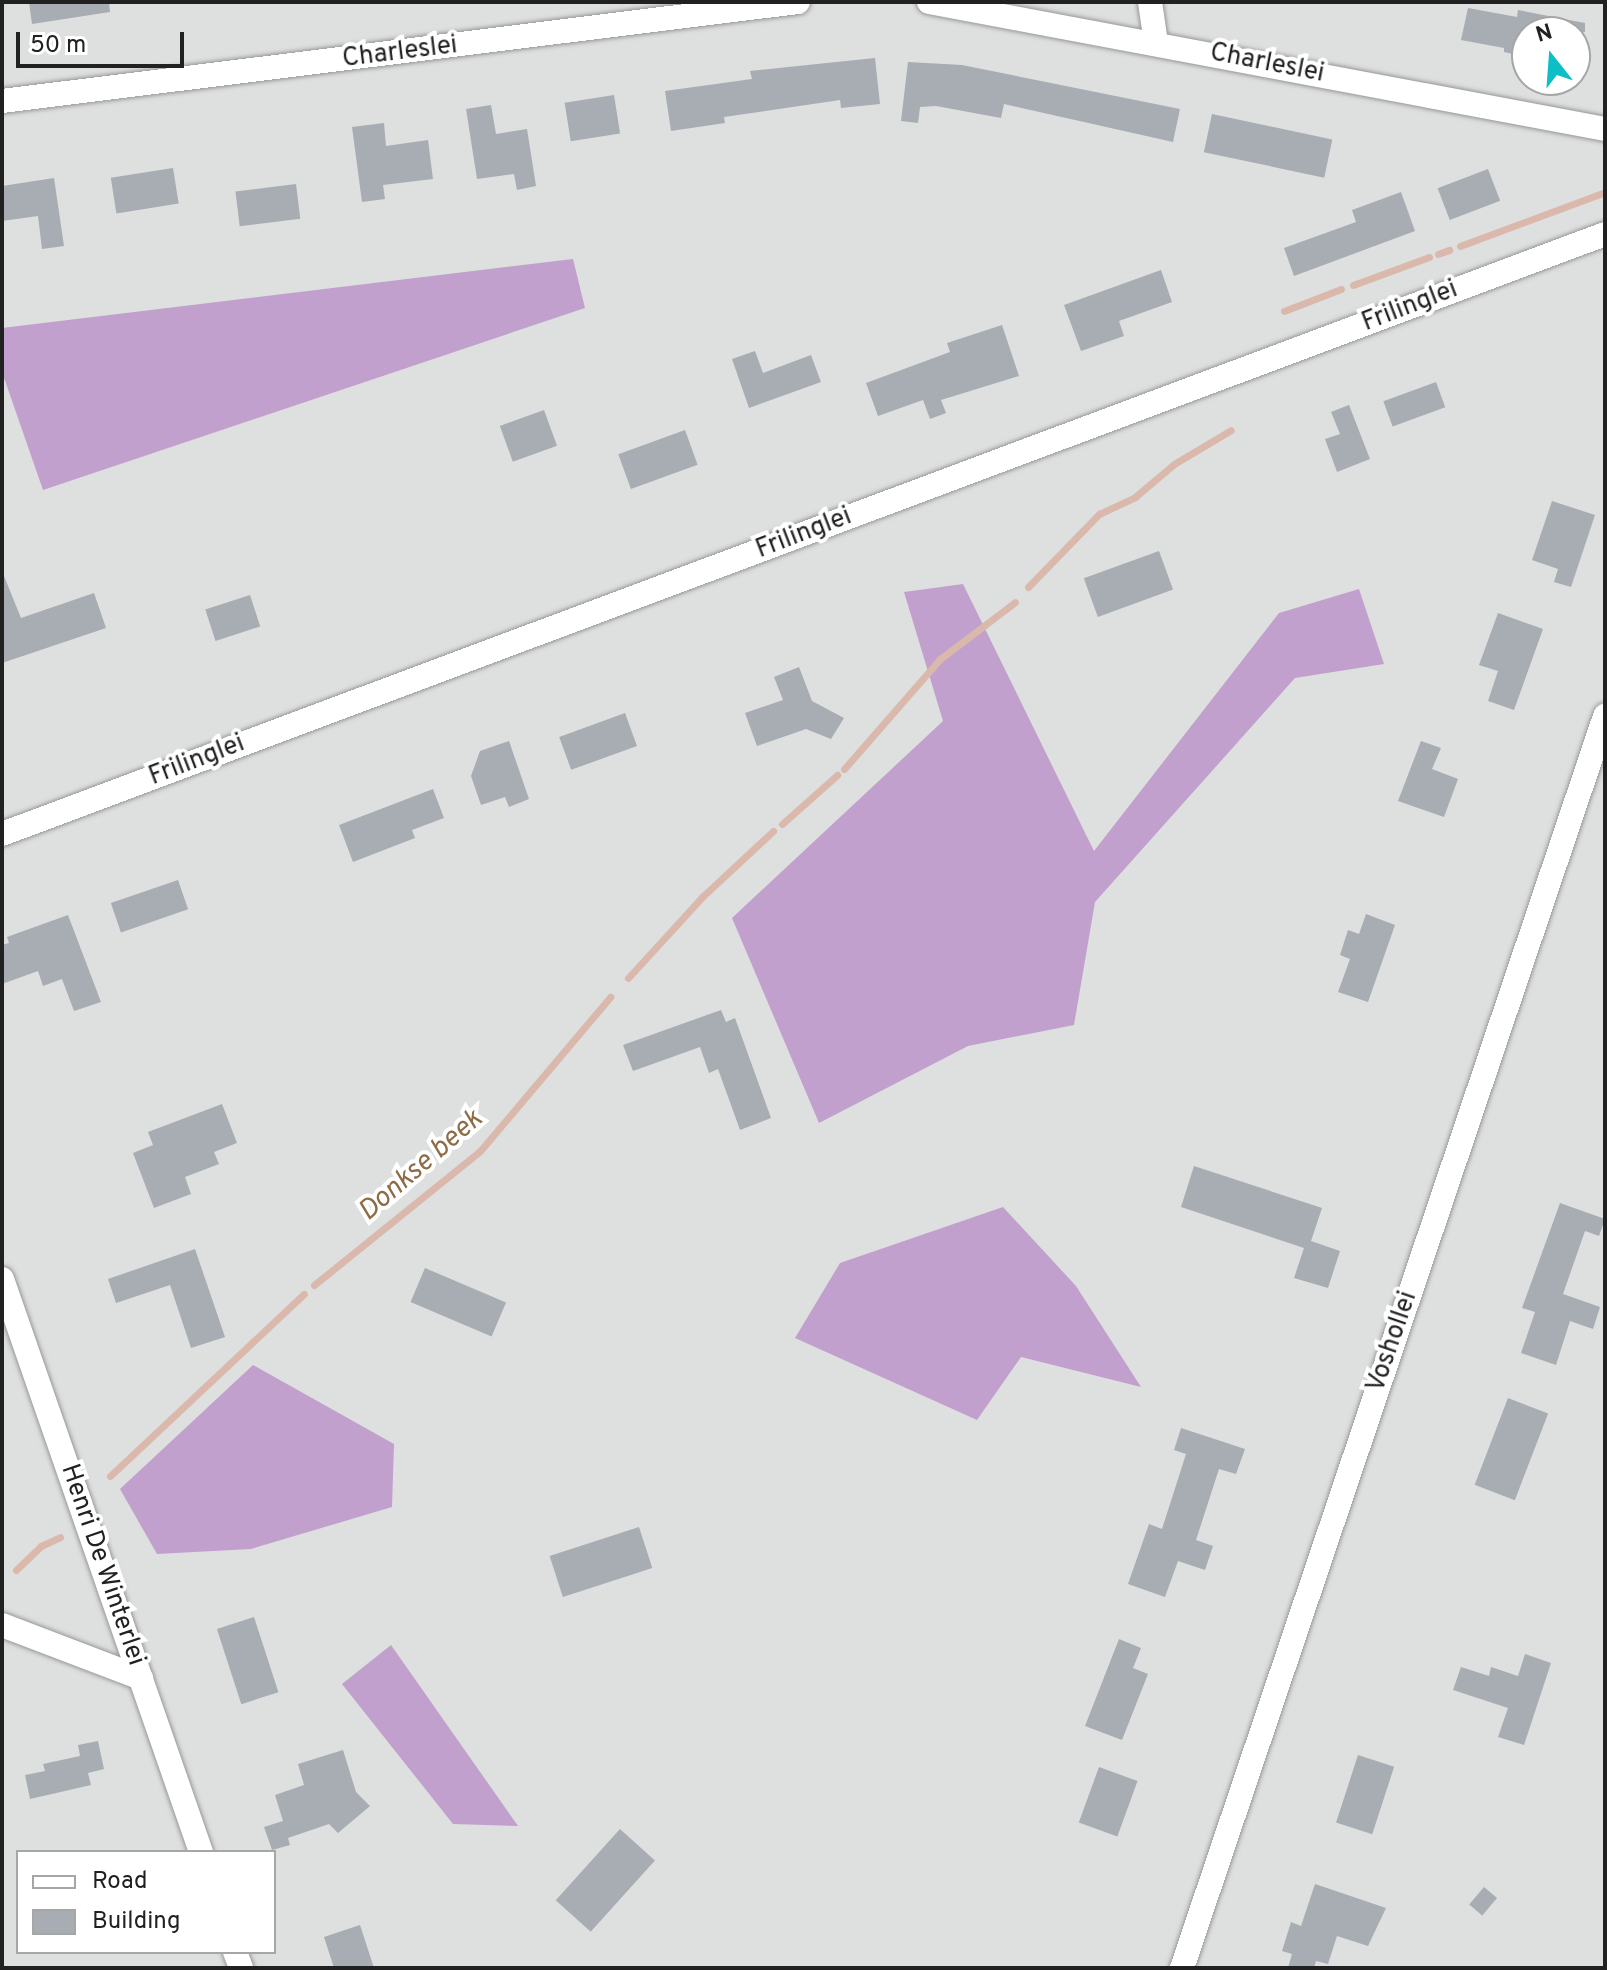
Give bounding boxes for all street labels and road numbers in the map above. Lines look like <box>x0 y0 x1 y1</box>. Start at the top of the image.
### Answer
street label: Charleslei <box>341 30 459 76</box>
street label: Charleslei <box>1207 38 1327 90</box>
street label: Frilinglei <box>1358 275 1462 339</box>
street label: Frilinglei <box>752 502 856 566</box>
street label: Frilinglei <box>145 729 249 793</box>
street label: Voshollei <box>1361 1287 1425 1397</box>
street label: Henri De Winterlei <box>53 1460 151 1670</box>

